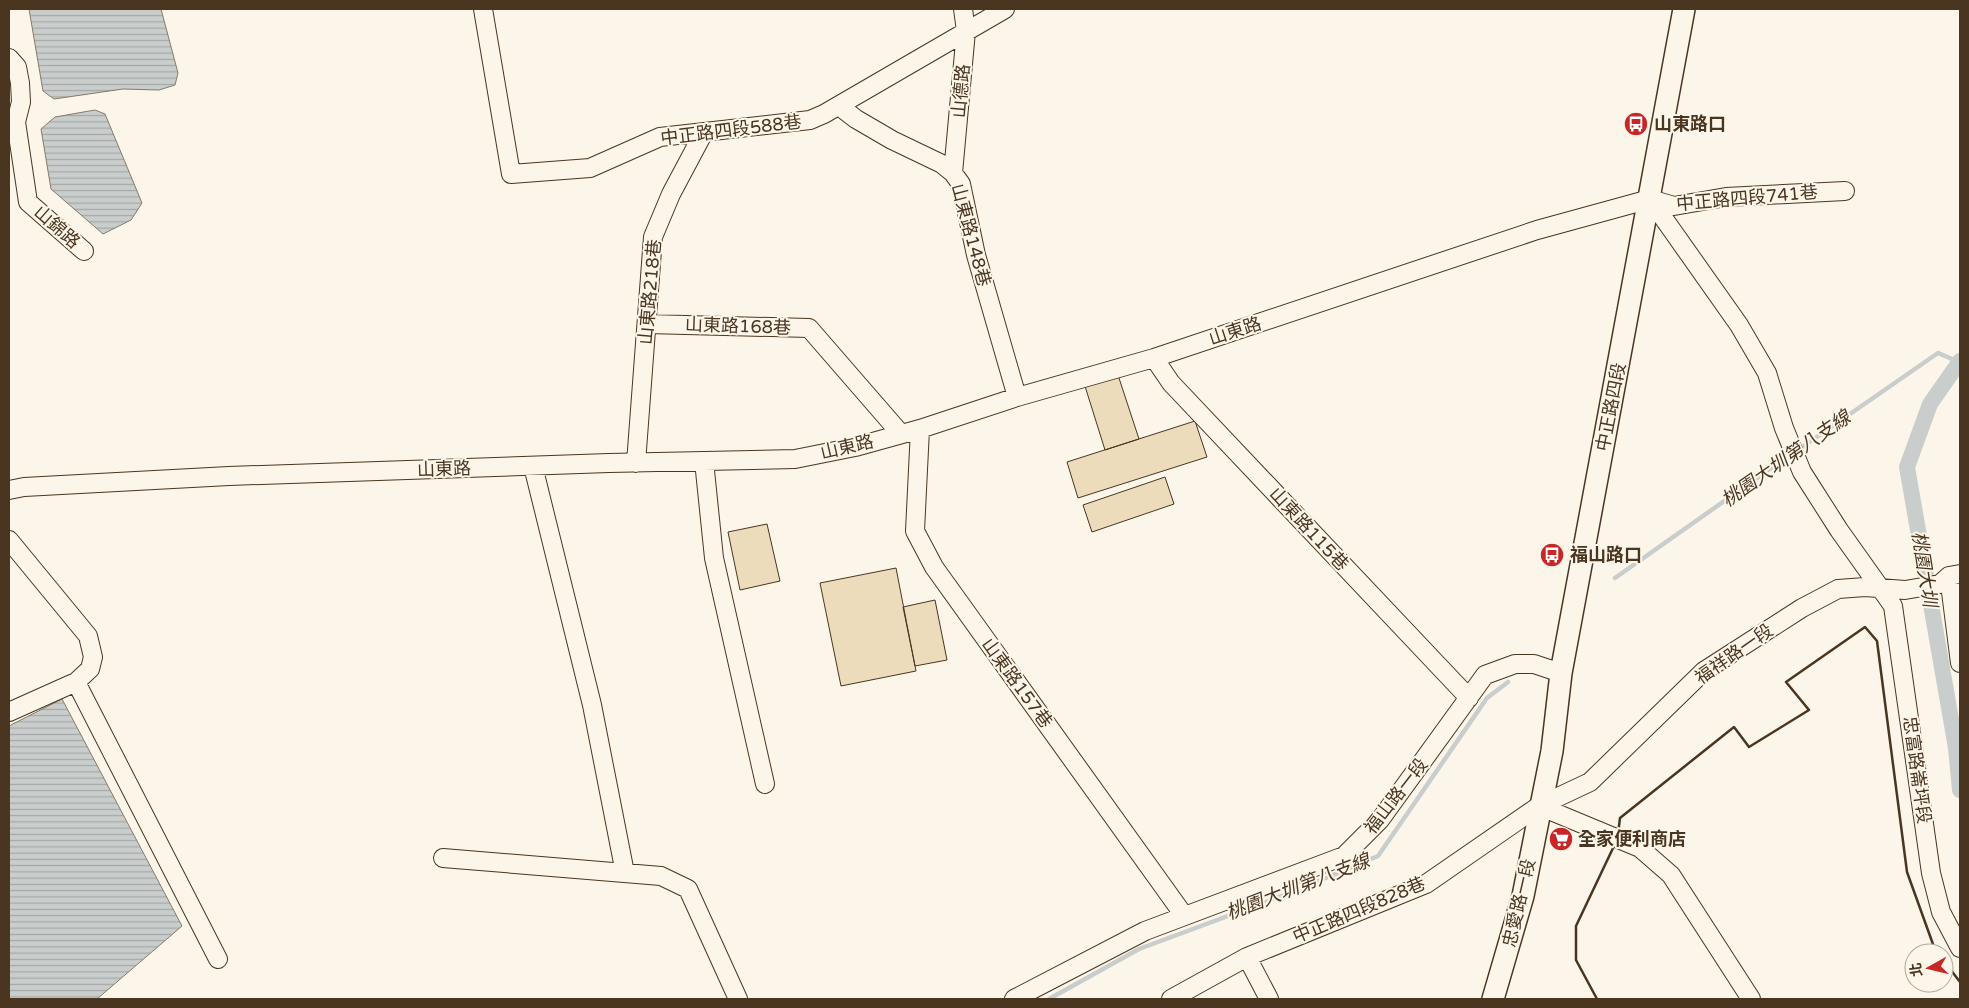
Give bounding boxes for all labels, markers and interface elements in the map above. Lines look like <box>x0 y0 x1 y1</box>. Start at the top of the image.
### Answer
street label: 山德路 <box>948 63 974 119</box>
street label: 中正路四段588巷 <box>659 110 803 150</box>
bus stop icon: 山東路口 <box>1623 111 1649 137</box>
place label: 山東路口 <box>1654 113 1726 135</box>
street label: 山東路148巷 <box>947 181 995 289</box>
street label: 中正路四段741巷 <box>1675 181 1819 215</box>
street label: 山錦路 <box>29 201 85 253</box>
street label: 山東路218巷 <box>634 238 666 346</box>
street label: 山東路 <box>1206 312 1264 350</box>
street label: 山東路168巷 <box>685 313 791 339</box>
street label: 中正路四段 <box>1592 361 1630 453</box>
water label: 桃園大圳第八支線 <box>1717 405 1856 512</box>
street label: 山東路 <box>818 430 876 464</box>
street label: 山東路 <box>417 457 471 481</box>
street label: 山東路115巷 <box>1265 483 1353 575</box>
water label: 桃園大圳 <box>1907 530 1941 611</box>
bus stop icon: 福山路口 <box>1539 542 1565 568</box>
place label: 福山路口 <box>1570 544 1642 566</box>
street label: 福祥路一段 <box>1691 619 1777 689</box>
street label: 山東路157巷 <box>977 634 1057 732</box>
street label: 忠富路崙坪段 <box>1899 715 1935 825</box>
street label: 福山路一段 <box>1360 754 1432 838</box>
supermarket icon: 全家便利商店 <box>1548 826 1574 852</box>
place label: 全家便利商店 <box>1578 828 1686 850</box>
water label: 桃園大圳第八支線 <box>1223 849 1375 925</box>
street label: 忠愛路一段 <box>1498 857 1540 949</box>
street label: 中正路四段828巷 <box>1289 872 1429 948</box>
north arrow <box>1904 943 1954 993</box>
text: 北 <box>1907 962 1926 978</box>

